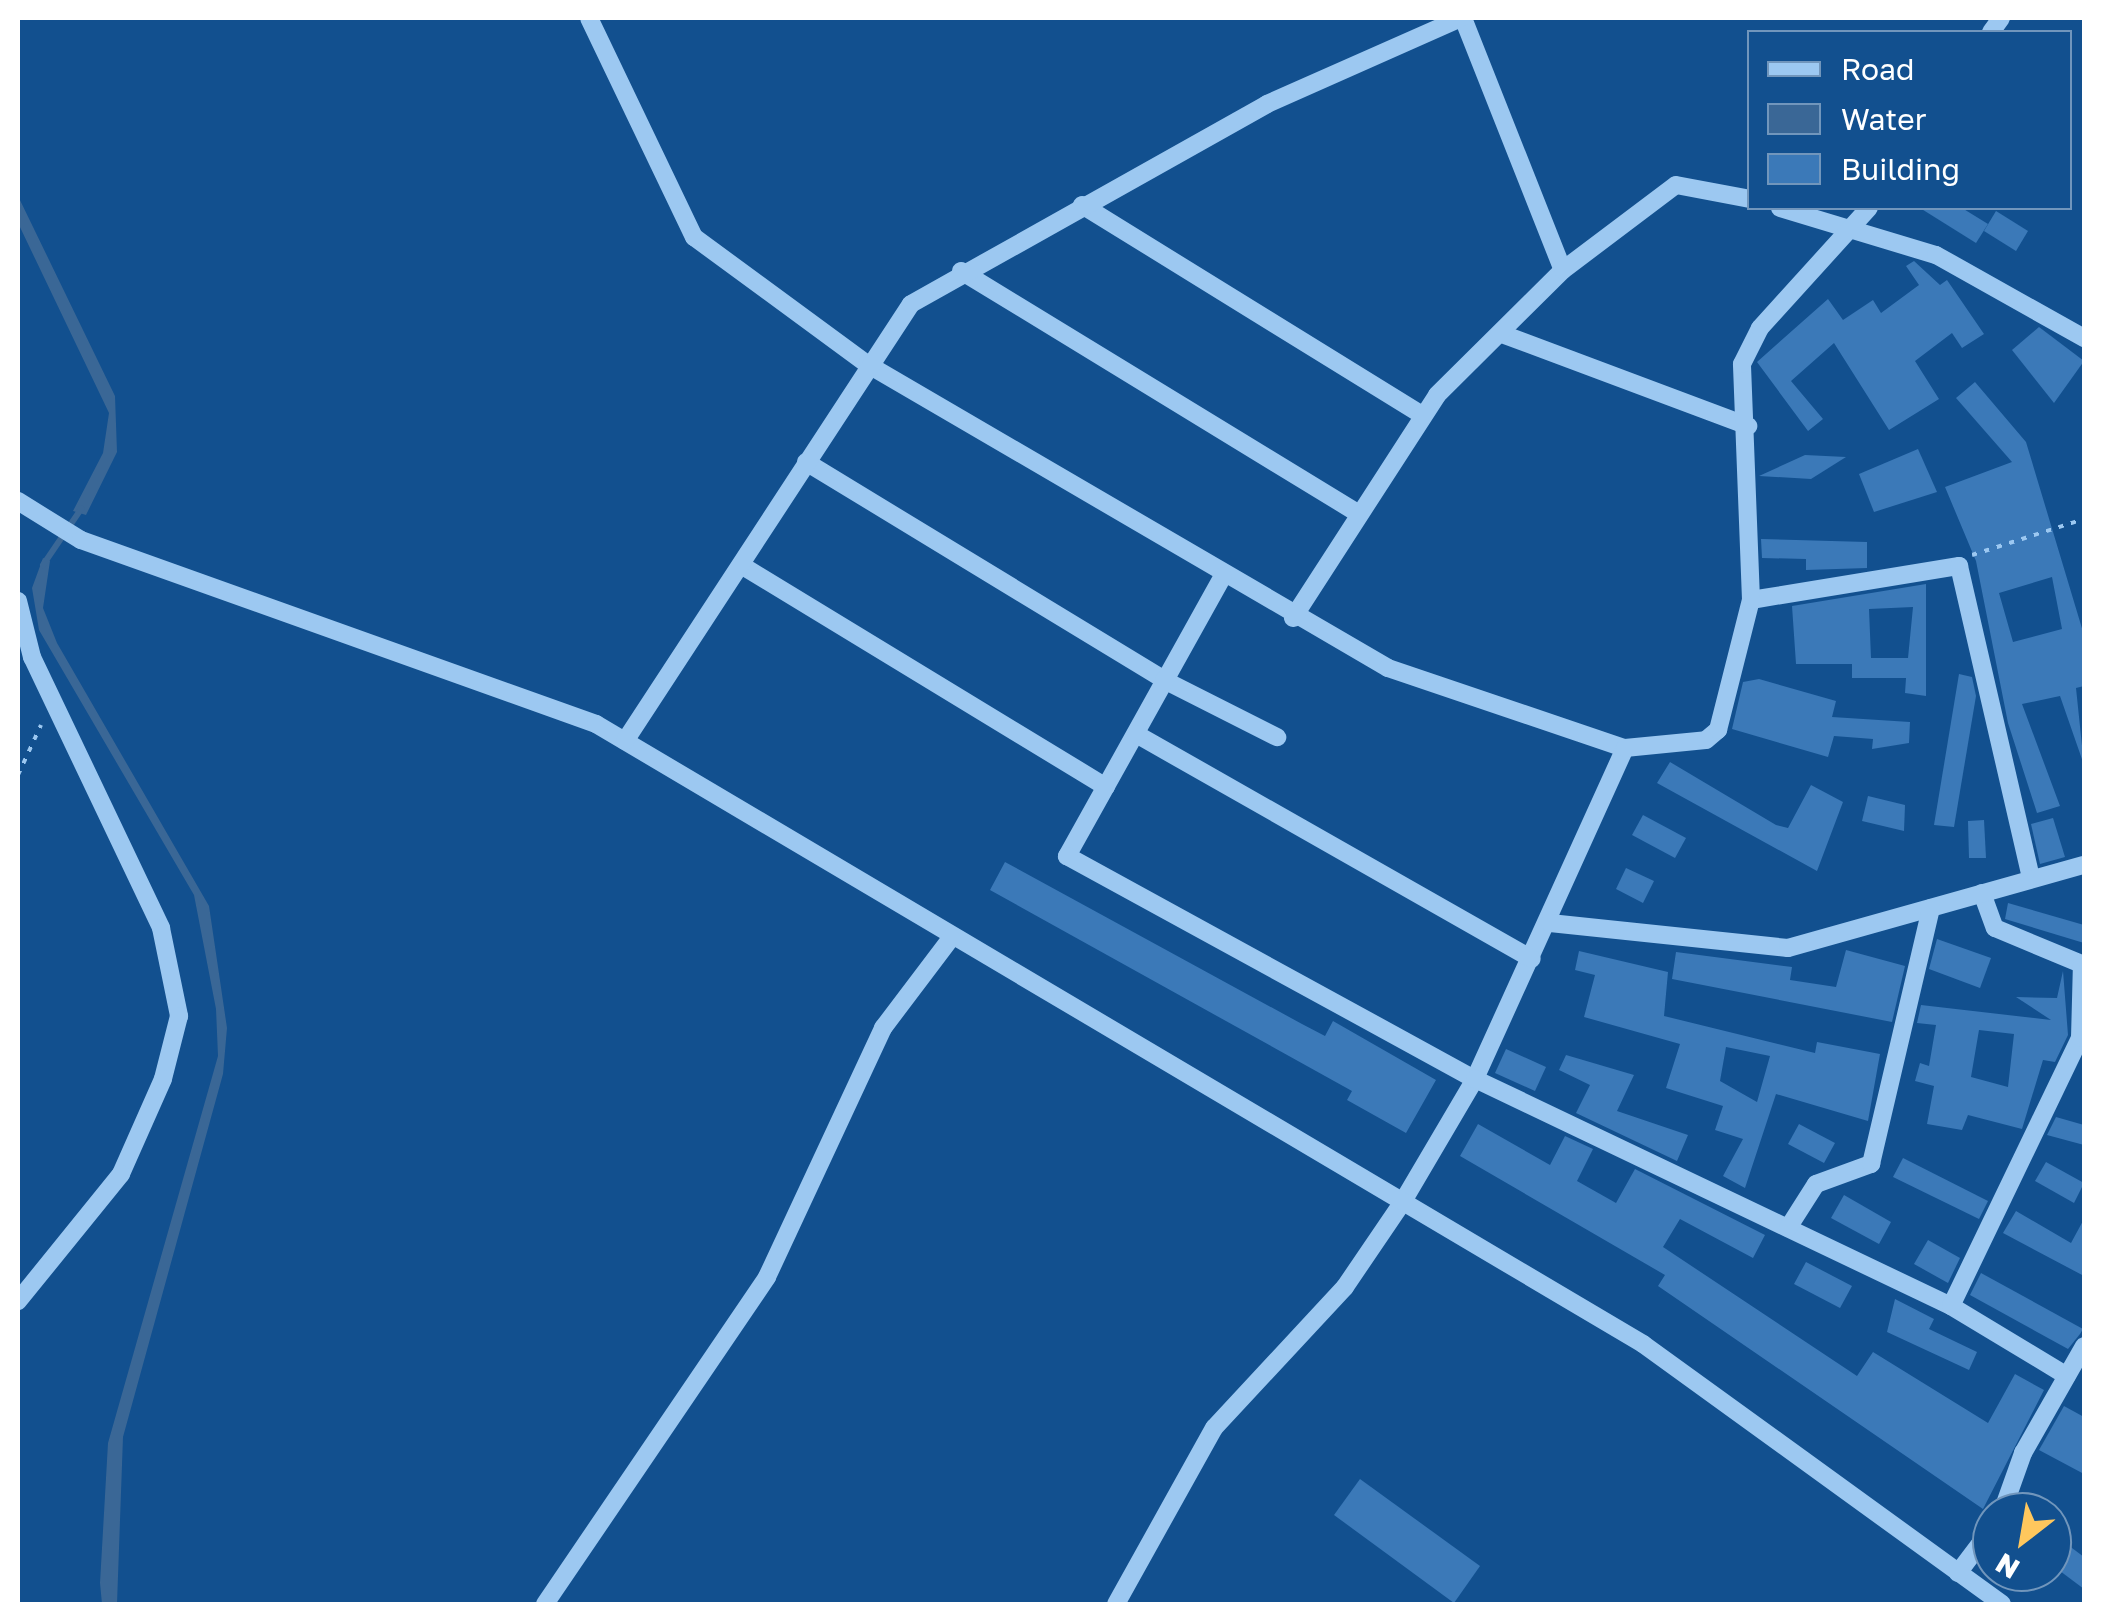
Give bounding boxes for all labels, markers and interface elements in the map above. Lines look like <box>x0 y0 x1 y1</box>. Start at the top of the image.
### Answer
legend <box>1747 30 2072 210</box>
text: Road <box>1841 51 1915 87</box>
text: Water <box>1841 101 1926 137</box>
text: Building <box>1841 151 1960 187</box>
north arrow <box>1972 1492 2072 1592</box>
text: N <box>1990 1547 2025 1586</box>

